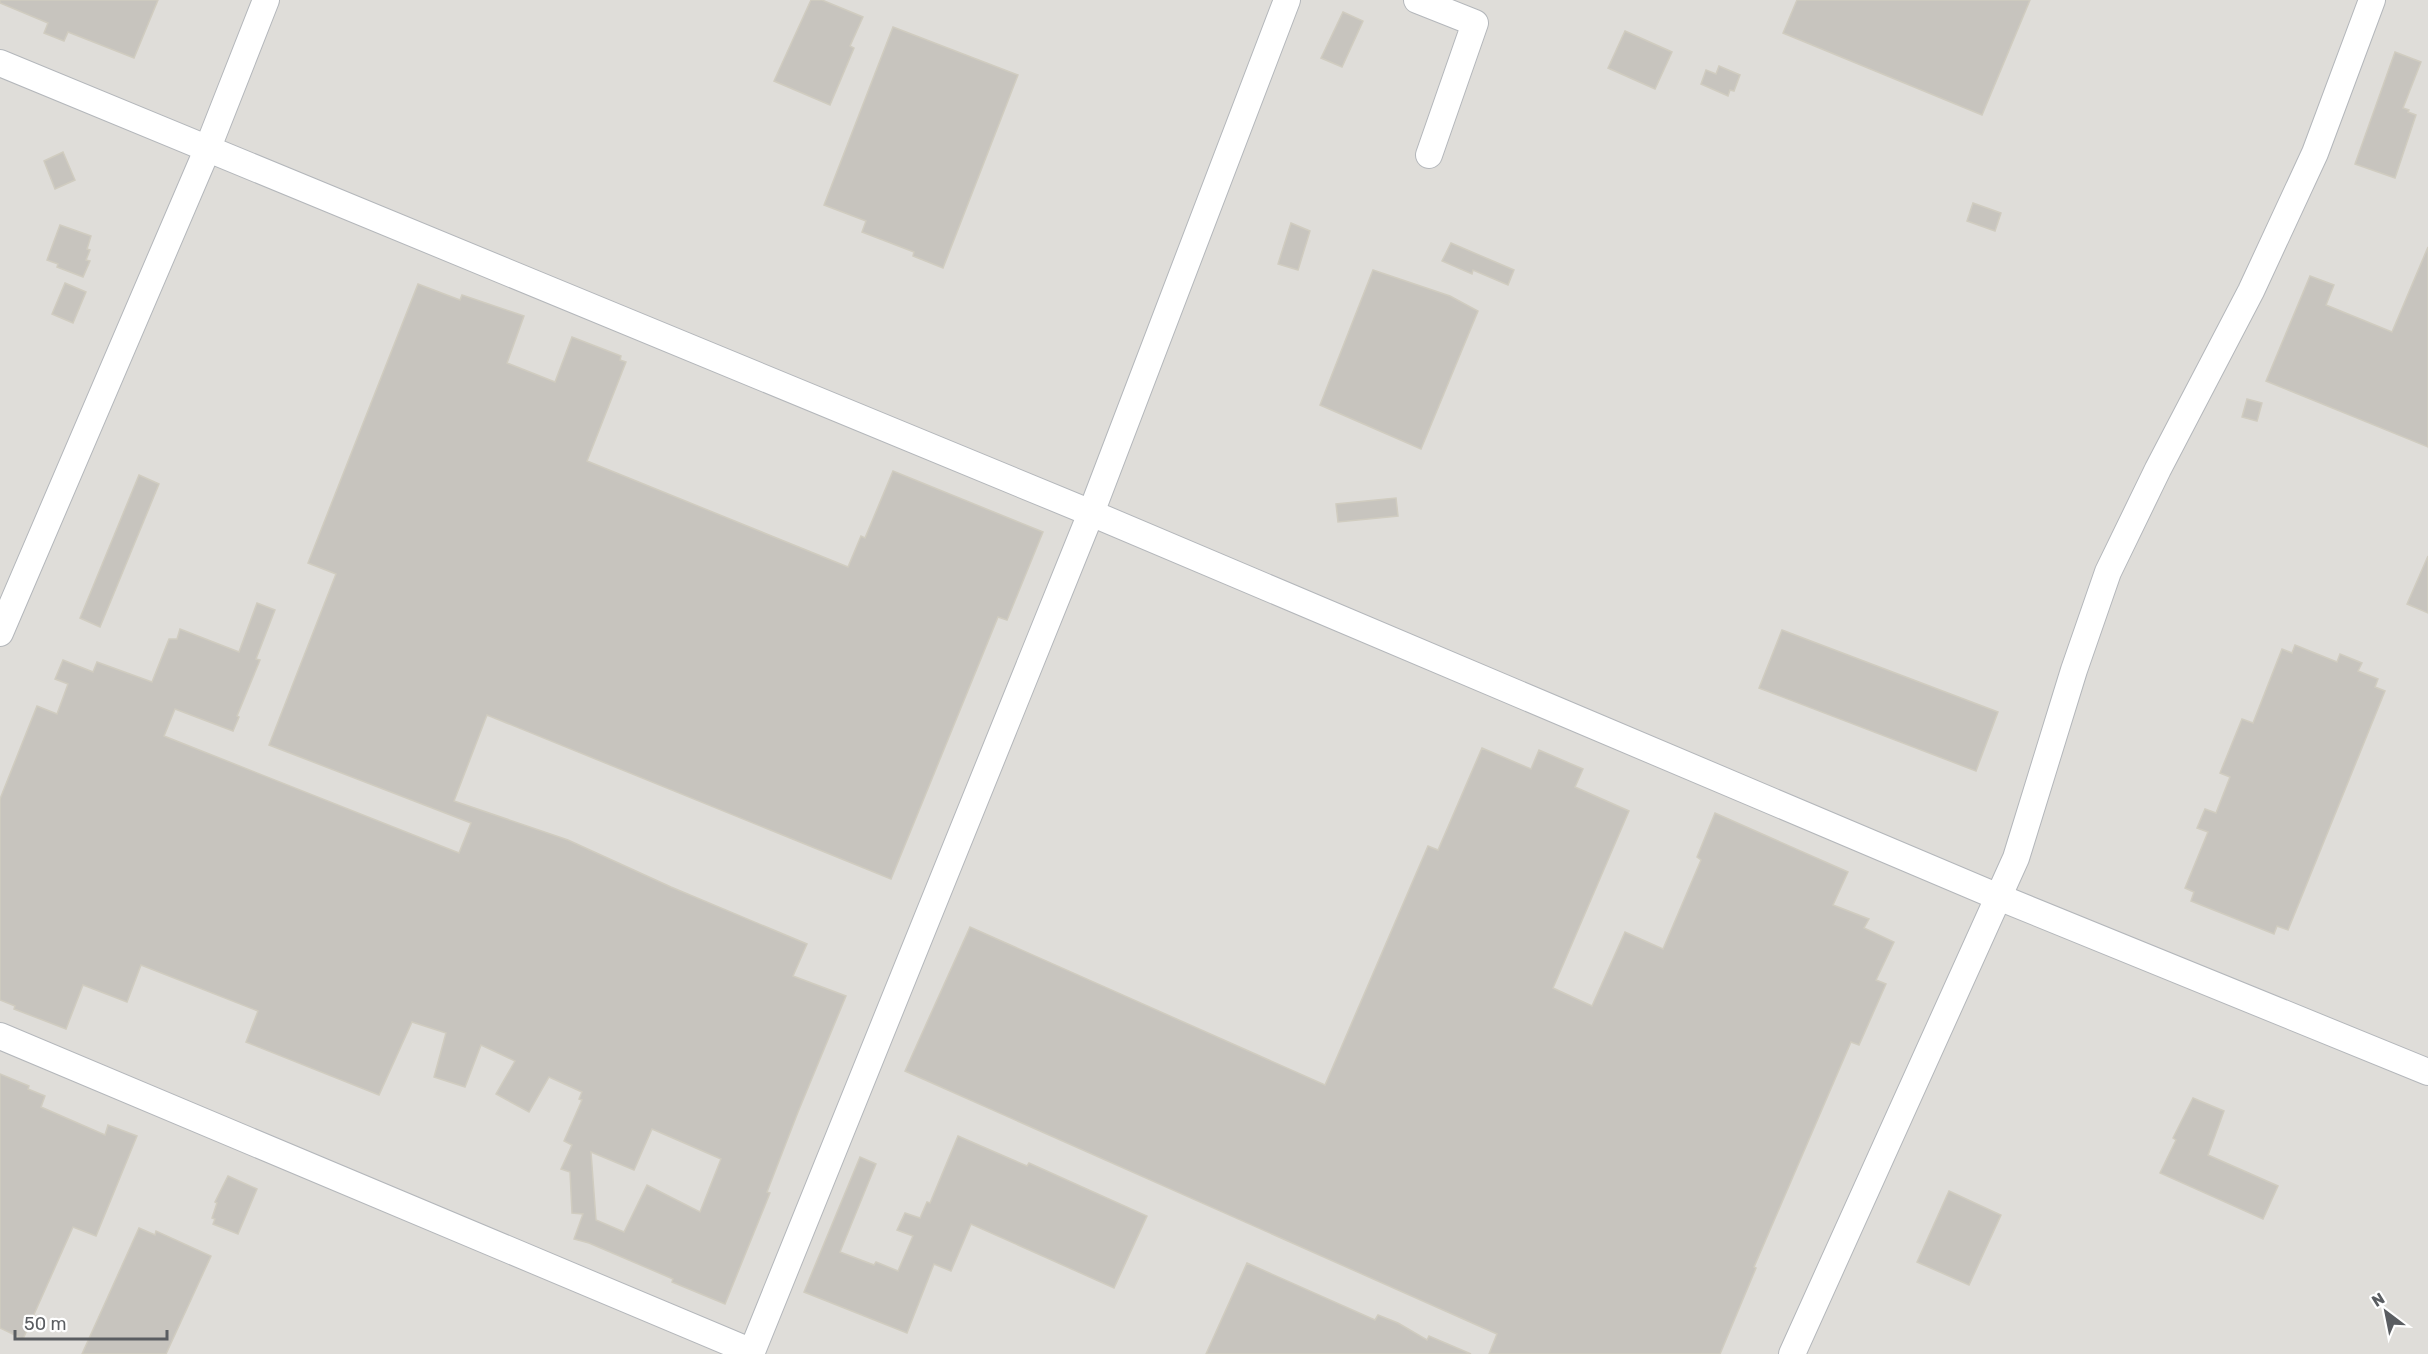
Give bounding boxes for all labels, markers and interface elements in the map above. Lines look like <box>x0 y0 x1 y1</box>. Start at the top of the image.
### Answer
north arrow <box>2356 1282 2416 1342</box>
text: N <box>2368 1289 2388 1311</box>
scale bar <box>15 1303 166 1341</box>
text: 50 m <box>24 1313 67 1335</box>

